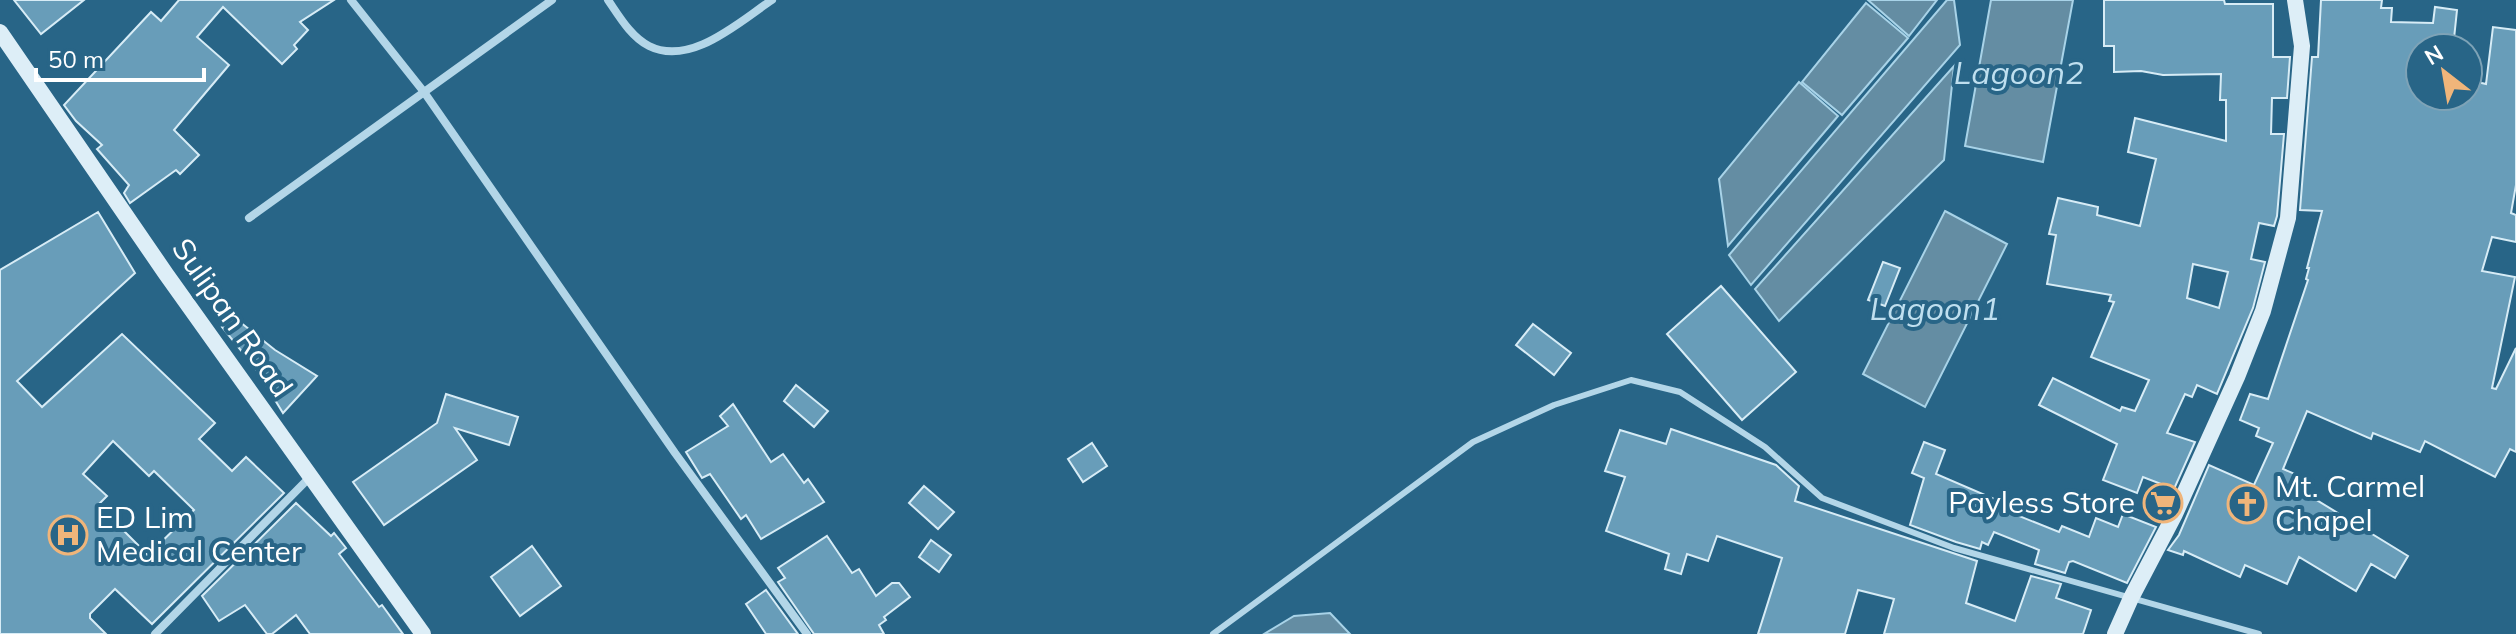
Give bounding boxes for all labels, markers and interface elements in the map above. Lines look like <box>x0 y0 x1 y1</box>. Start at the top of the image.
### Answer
scale bar <box>36 32 204 82</box>
north arrow <box>2404 32 2484 112</box>
text: N <box>2419 39 2448 71</box>
text: 50 m <box>48 44 104 74</box>
water label: Lagoon2 <box>1954 52 2084 92</box>
street label: Sulipan Road <box>164 231 302 404</box>
water label: Lagoon1 <box>1870 288 2000 328</box>
place label: Mt. Carmel Chapel <box>2275 467 2425 539</box>
supermarket icon: Payless Store <box>2142 482 2184 524</box>
place label: Payless Store <box>1948 483 2135 521</box>
church icon: Mt. Carmel Chapel <box>2226 483 2268 525</box>
place label: ED Lim Medical Center <box>96 498 302 570</box>
hospital icon: ED Lim Medical Center <box>47 514 89 556</box>

